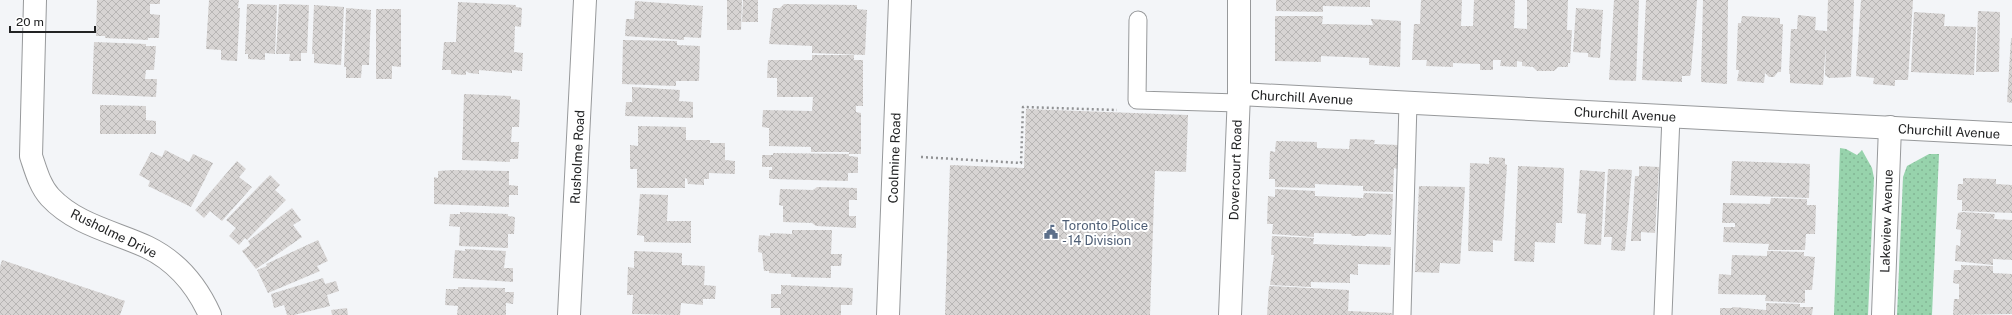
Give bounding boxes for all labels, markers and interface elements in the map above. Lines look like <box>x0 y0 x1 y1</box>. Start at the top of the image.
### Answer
scale bar <box>10 8 95 34</box>
text: 20 m <box>16 15 44 29</box>
street label: Churchill Avenue <box>1250 87 1353 108</box>
street label: Churchill Avenue <box>1573 104 1676 125</box>
street label: Rusholme Road <box>568 110 587 204</box>
street label: Coolmine Road <box>885 112 904 204</box>
street label: Dovercourt Road <box>1226 119 1245 221</box>
street label: Churchill Avenue <box>1897 121 2000 142</box>
street label: Lakeview Avenue <box>1877 169 1896 273</box>
street label: Rusholme Drive <box>68 206 159 261</box>
place label: Toronto Police - 14 Division <box>1062 218 1148 248</box>
public building icon: Toronto Police - 14 Division <box>1043 224 1059 240</box>

